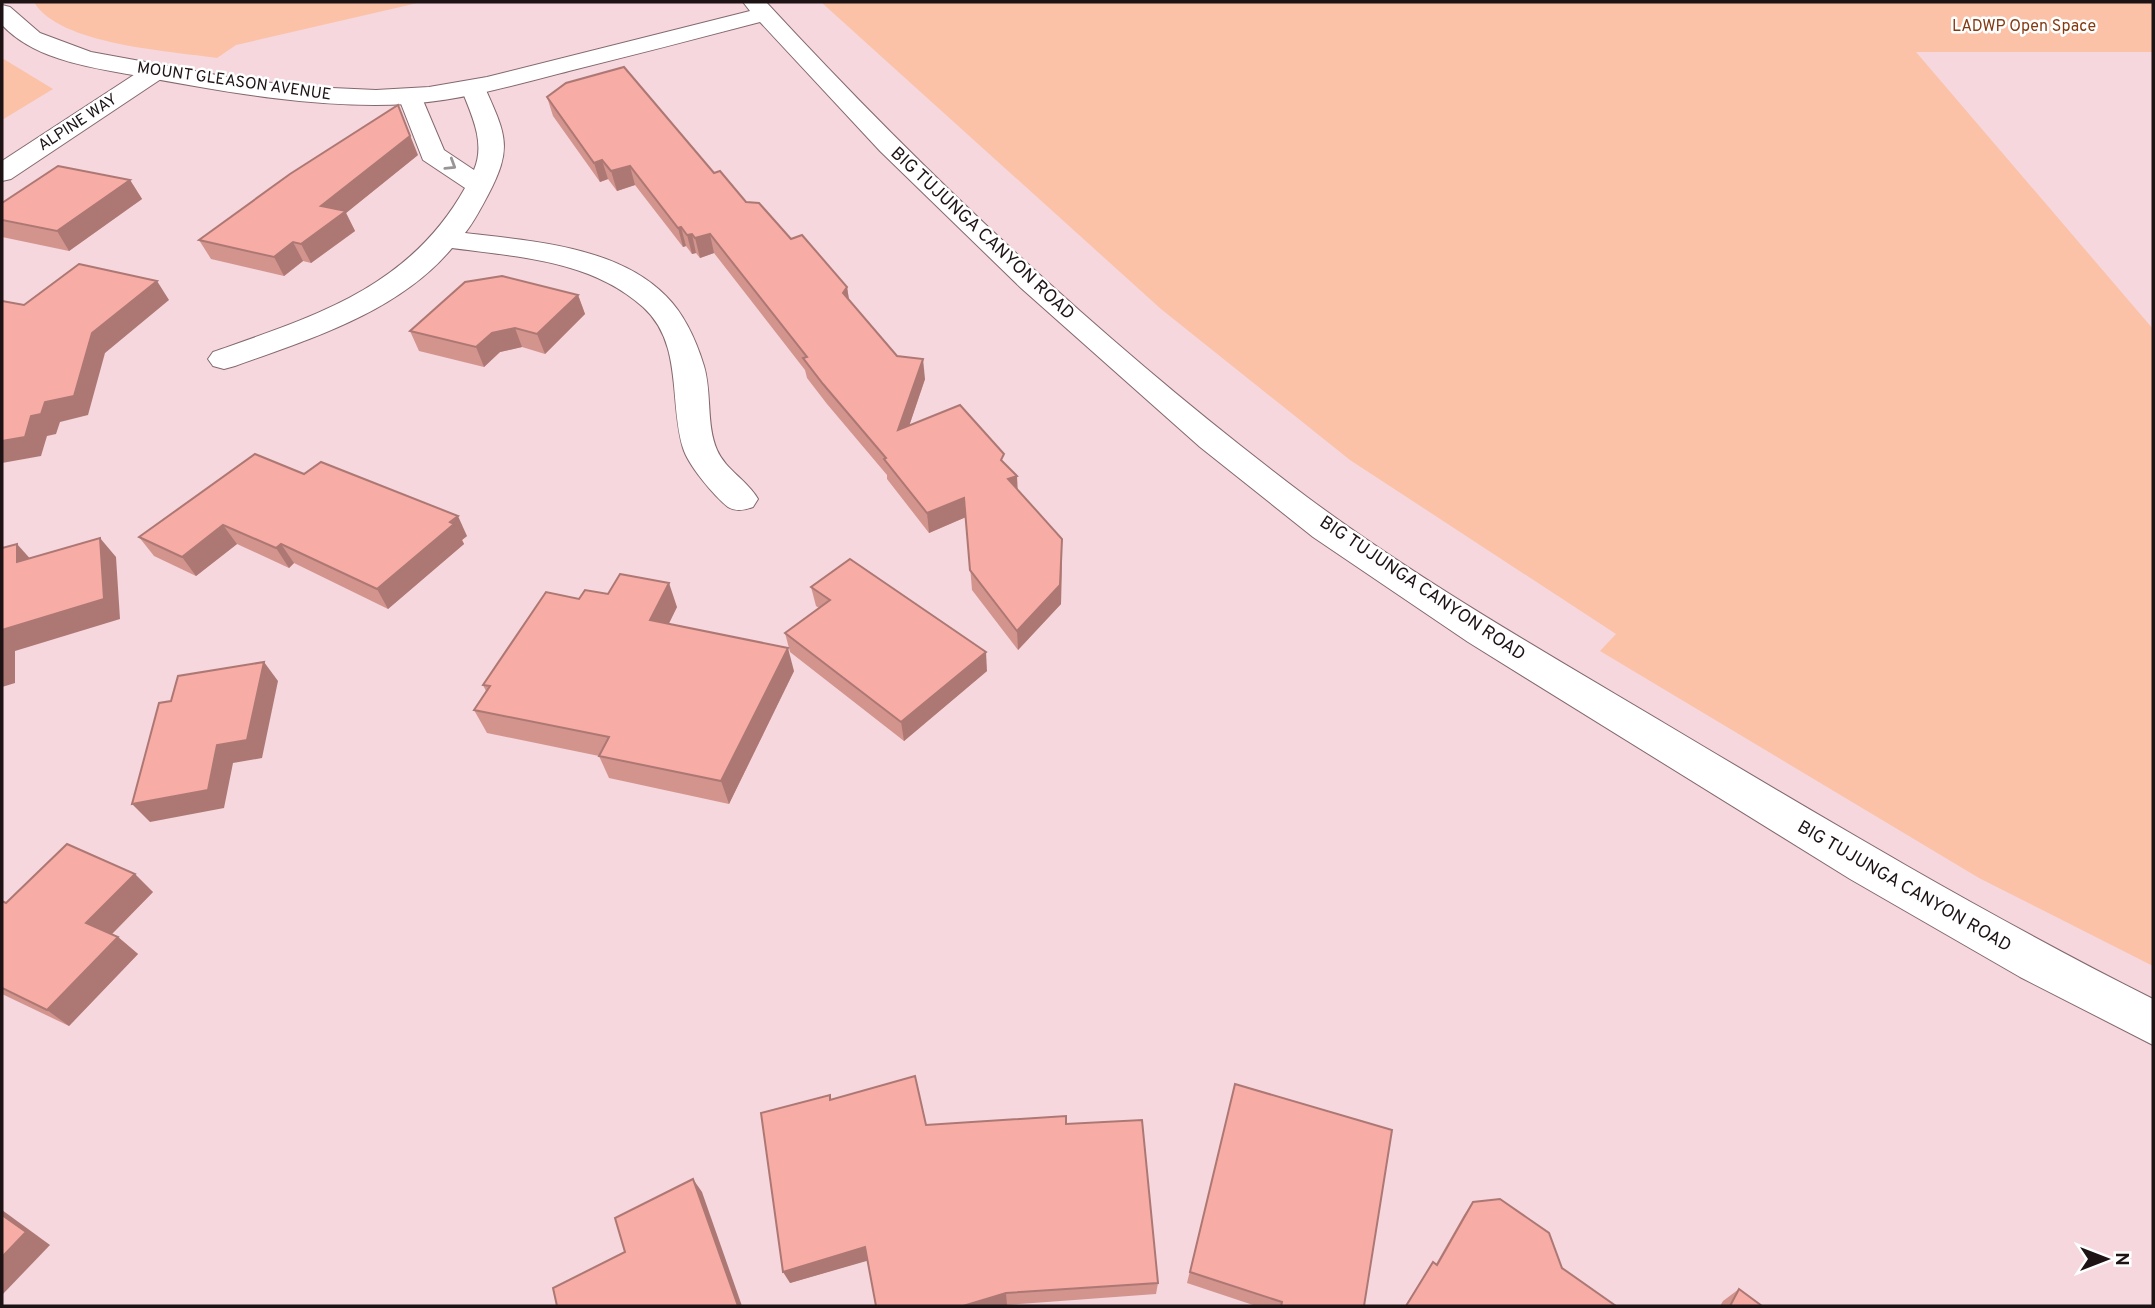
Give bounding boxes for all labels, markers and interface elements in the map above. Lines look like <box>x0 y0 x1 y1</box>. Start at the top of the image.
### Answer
park label: LADWP Open Space <box>1952 17 2096 37</box>
street label: MOUNT GLEASON AVENUE <box>136 58 332 106</box>
street label: ALPINE WAY <box>35 90 121 156</box>
street label: BIG TUJUNGA CANYON ROAD <box>885 143 1079 325</box>
one-way arrow <box>443 157 456 170</box>
street label: BIG TUJUNGA CANYON ROAD <box>1315 511 1529 667</box>
street label: BIG TUJUNGA CANYON ROAD <box>1793 816 2015 958</box>
north arrow <box>2071 1224 2141 1294</box>
text: N <box>2109 1252 2133 1266</box>

